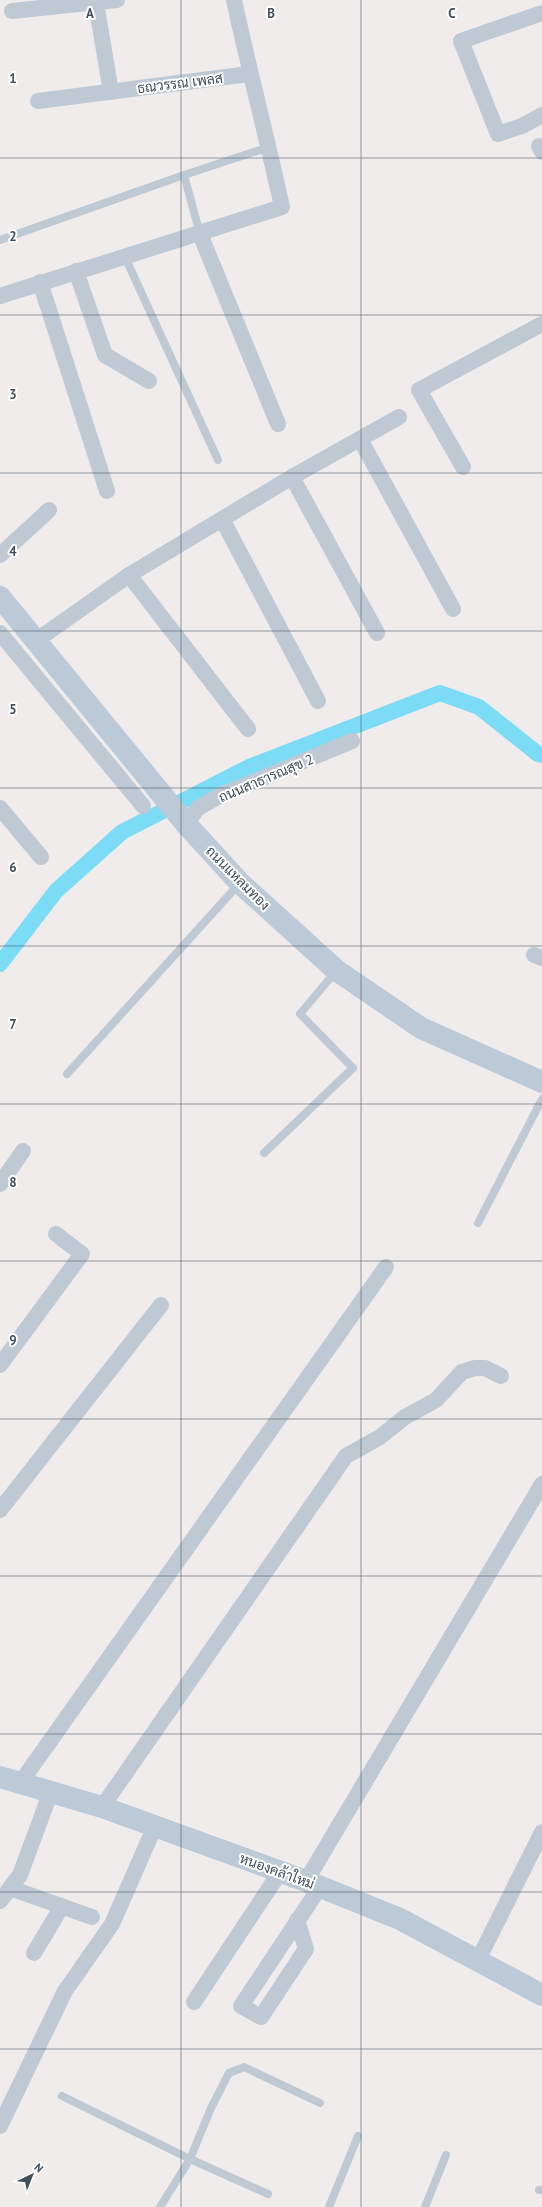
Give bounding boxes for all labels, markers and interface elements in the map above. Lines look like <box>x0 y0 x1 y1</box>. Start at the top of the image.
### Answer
text: A <box>86 5 94 22</box>
text: B <box>267 5 275 22</box>
text: C <box>448 5 456 22</box>
street label: ธณวรรณ เพลส <box>136 69 224 97</box>
text: 1 <box>9 70 17 87</box>
text: 2 <box>9 228 17 245</box>
text: 3 <box>9 386 17 403</box>
text: 4 <box>9 543 17 560</box>
text: 5 <box>9 701 17 718</box>
street label: ถนนสาธารณสุข 2 <box>216 750 317 807</box>
street label: ถนนแหลมทอง <box>202 842 274 914</box>
text: 6 <box>9 859 17 876</box>
text: 7 <box>9 1016 17 1033</box>
text: 8 <box>9 1174 17 1191</box>
text: 9 <box>9 1332 17 1349</box>
street label: หนองคล้าใหม่ <box>237 1849 317 1893</box>
north arrow <box>12 2155 52 2195</box>
text: N <box>31 2160 46 2175</box>

